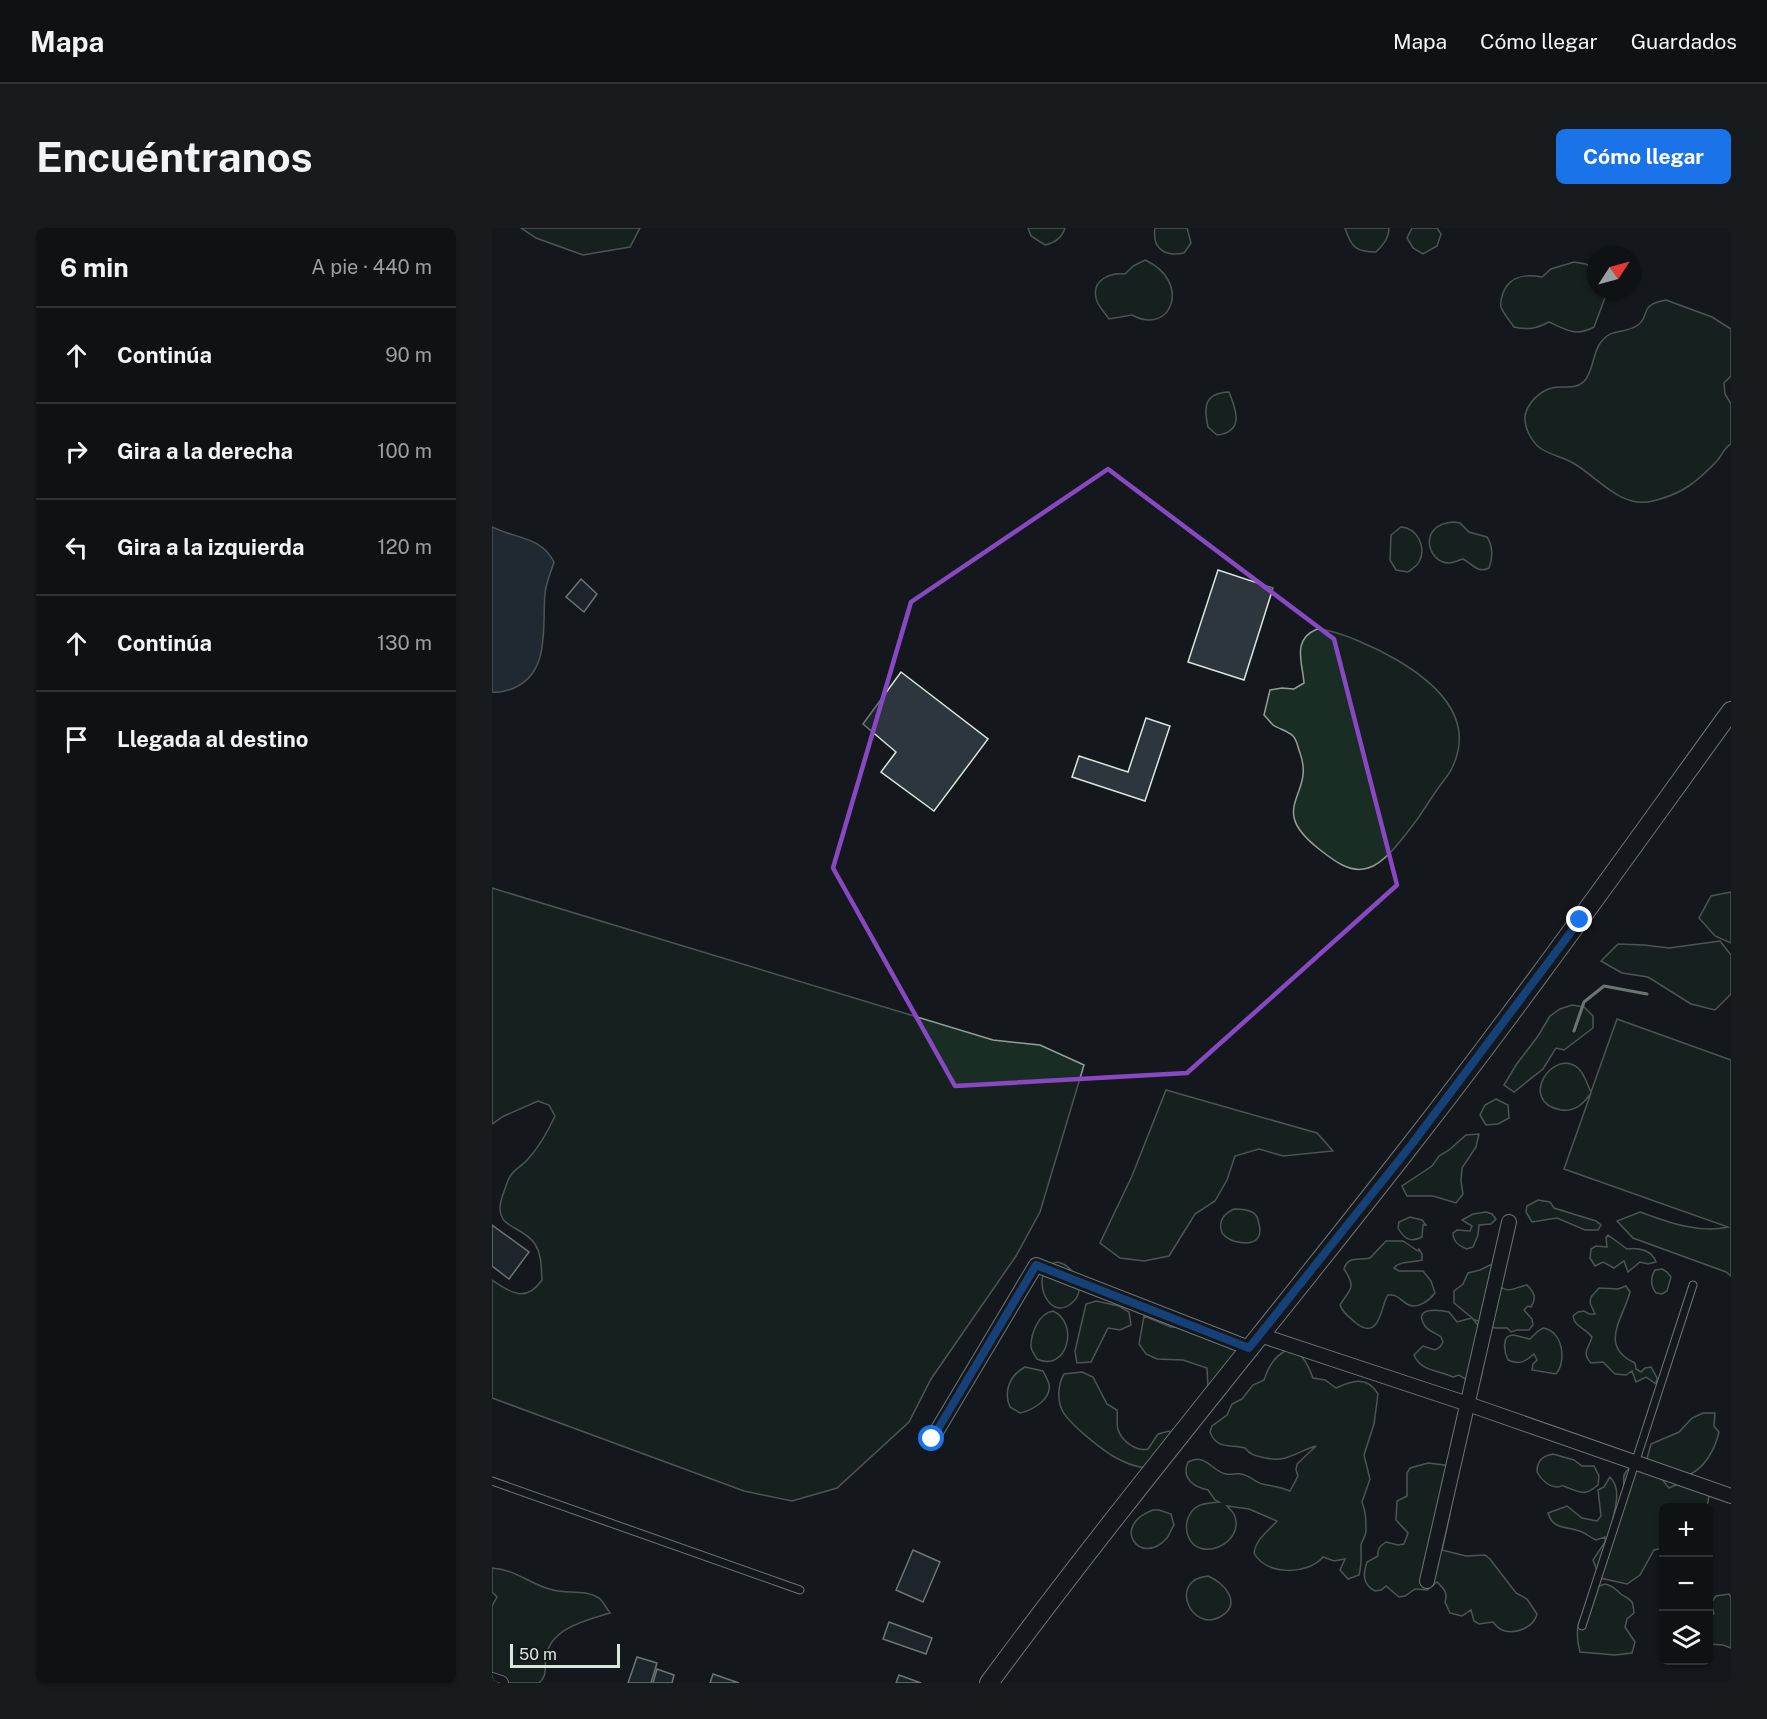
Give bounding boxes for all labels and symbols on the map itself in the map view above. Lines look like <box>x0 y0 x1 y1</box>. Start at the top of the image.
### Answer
north arrow <box>1587 246 1641 300</box>
route end <box>1566 906 1592 932</box>
route start <box>918 1425 944 1451</box>
scale bar <box>510 1641 620 1668</box>

